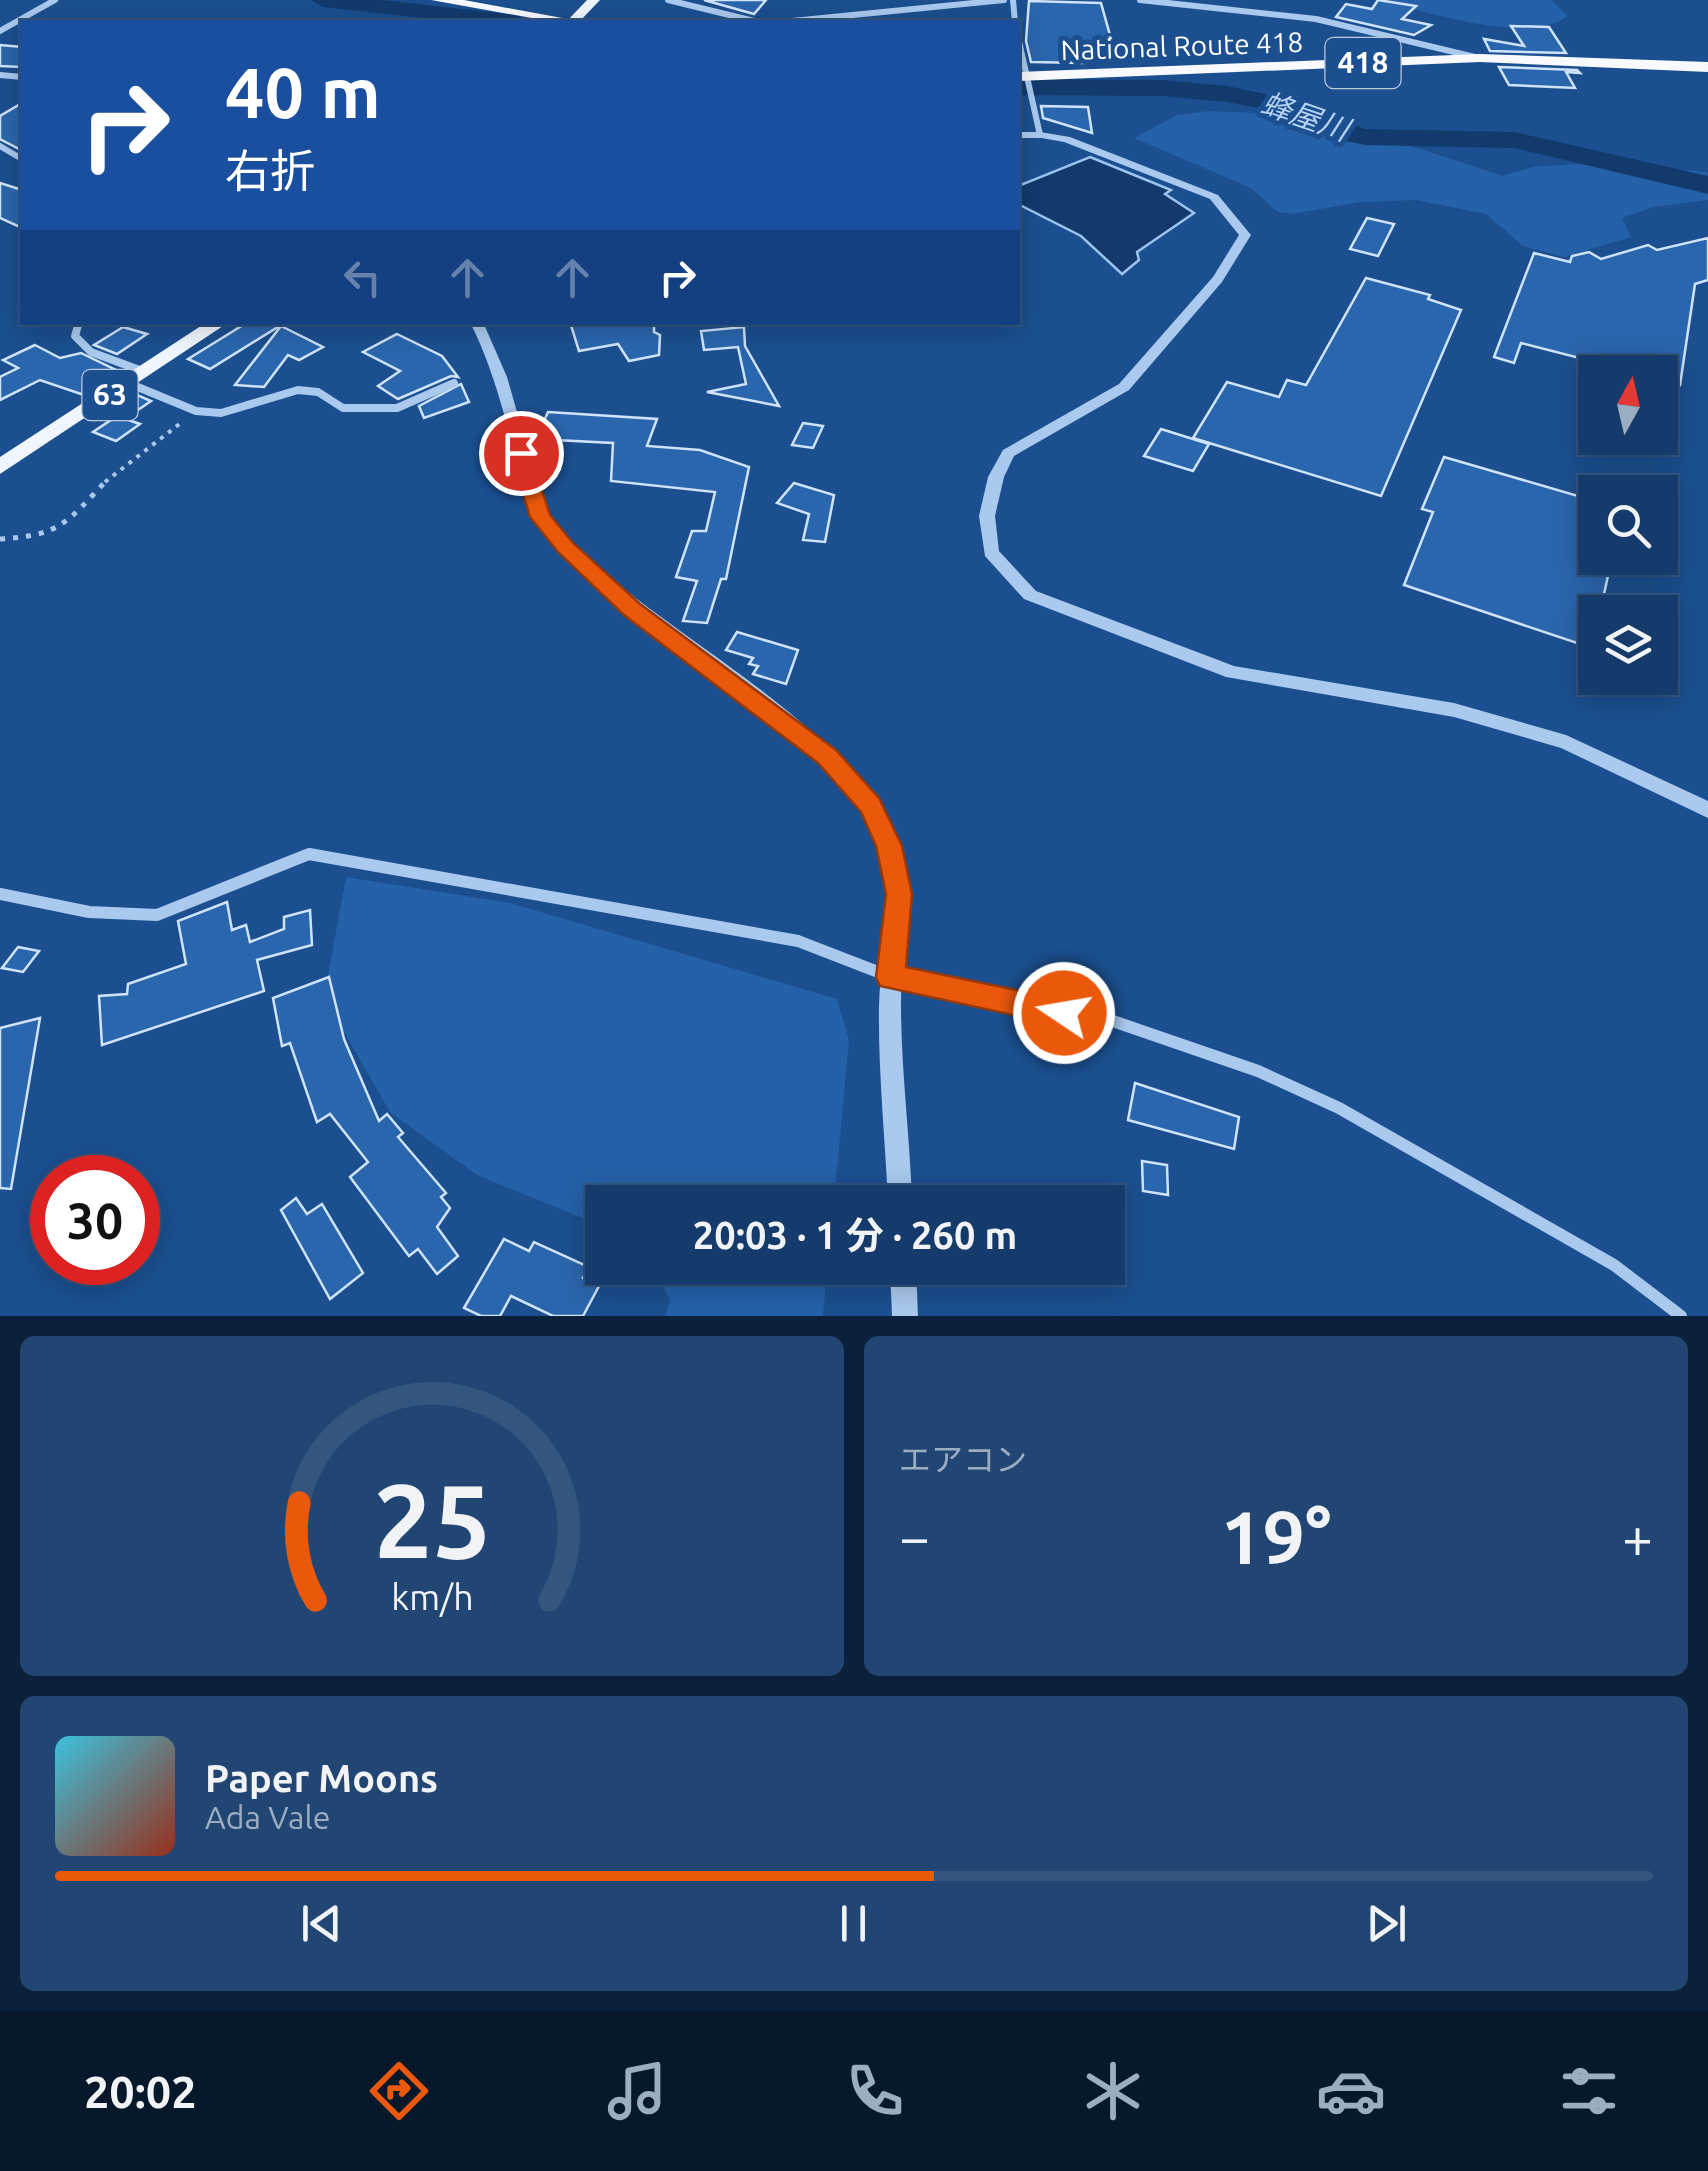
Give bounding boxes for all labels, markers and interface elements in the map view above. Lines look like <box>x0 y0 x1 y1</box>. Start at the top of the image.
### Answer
street label: National Route 418 <box>1060 26 1304 65</box>
road number: 418 <box>1326 38 1400 88</box>
text: 40 m <box>225 53 381 131</box>
icon: right <box>60 60 190 190</box>
water label: 蜂屋川 <box>1257 85 1356 148</box>
text: 右折 <box>225 145 315 196</box>
icon: left <box>335 250 390 305</box>
icon: ahead <box>440 250 495 305</box>
icon: ahead <box>545 250 600 305</box>
icon: right <box>650 250 705 305</box>
north arrow <box>1578 355 1678 455</box>
map controls <box>1578 355 1678 695</box>
road number: 63 <box>82 370 138 420</box>
pin <box>479 411 564 496</box>
icon: arrive <box>494 426 549 481</box>
button: search <box>1578 475 1678 575</box>
button: layers <box>1578 595 1678 695</box>
position arrow <box>1012 961 1116 1065</box>
speed limit sign: 30 <box>30 1155 160 1285</box>
text: 20:03 · 1 分 · 260 m <box>693 1214 1017 1256</box>
text: エアコン <box>899 1441 1027 1477</box>
text: 25 <box>373 1461 491 1578</box>
text: 19° <box>1220 1494 1332 1578</box>
text: − <box>899 1506 930 1567</box>
text: + <box>1622 1506 1653 1567</box>
text: km/h <box>391 1577 473 1617</box>
text: Paper Moons <box>205 1757 438 1799</box>
text: Ada Vale <box>205 1799 331 1835</box>
icon: previous <box>294 1896 349 1951</box>
icon: pause <box>826 1896 881 1951</box>
icon: next <box>1359 1896 1414 1951</box>
icon: directions <box>364 2056 434 2126</box>
icon: music <box>602 2056 672 2126</box>
icon: phone <box>840 2056 910 2126</box>
icon: climate <box>1078 2056 1148 2126</box>
icon: car <box>1316 2056 1386 2126</box>
icon: filters <box>1554 2056 1624 2126</box>
text: 20:02 <box>84 2066 197 2117</box>

